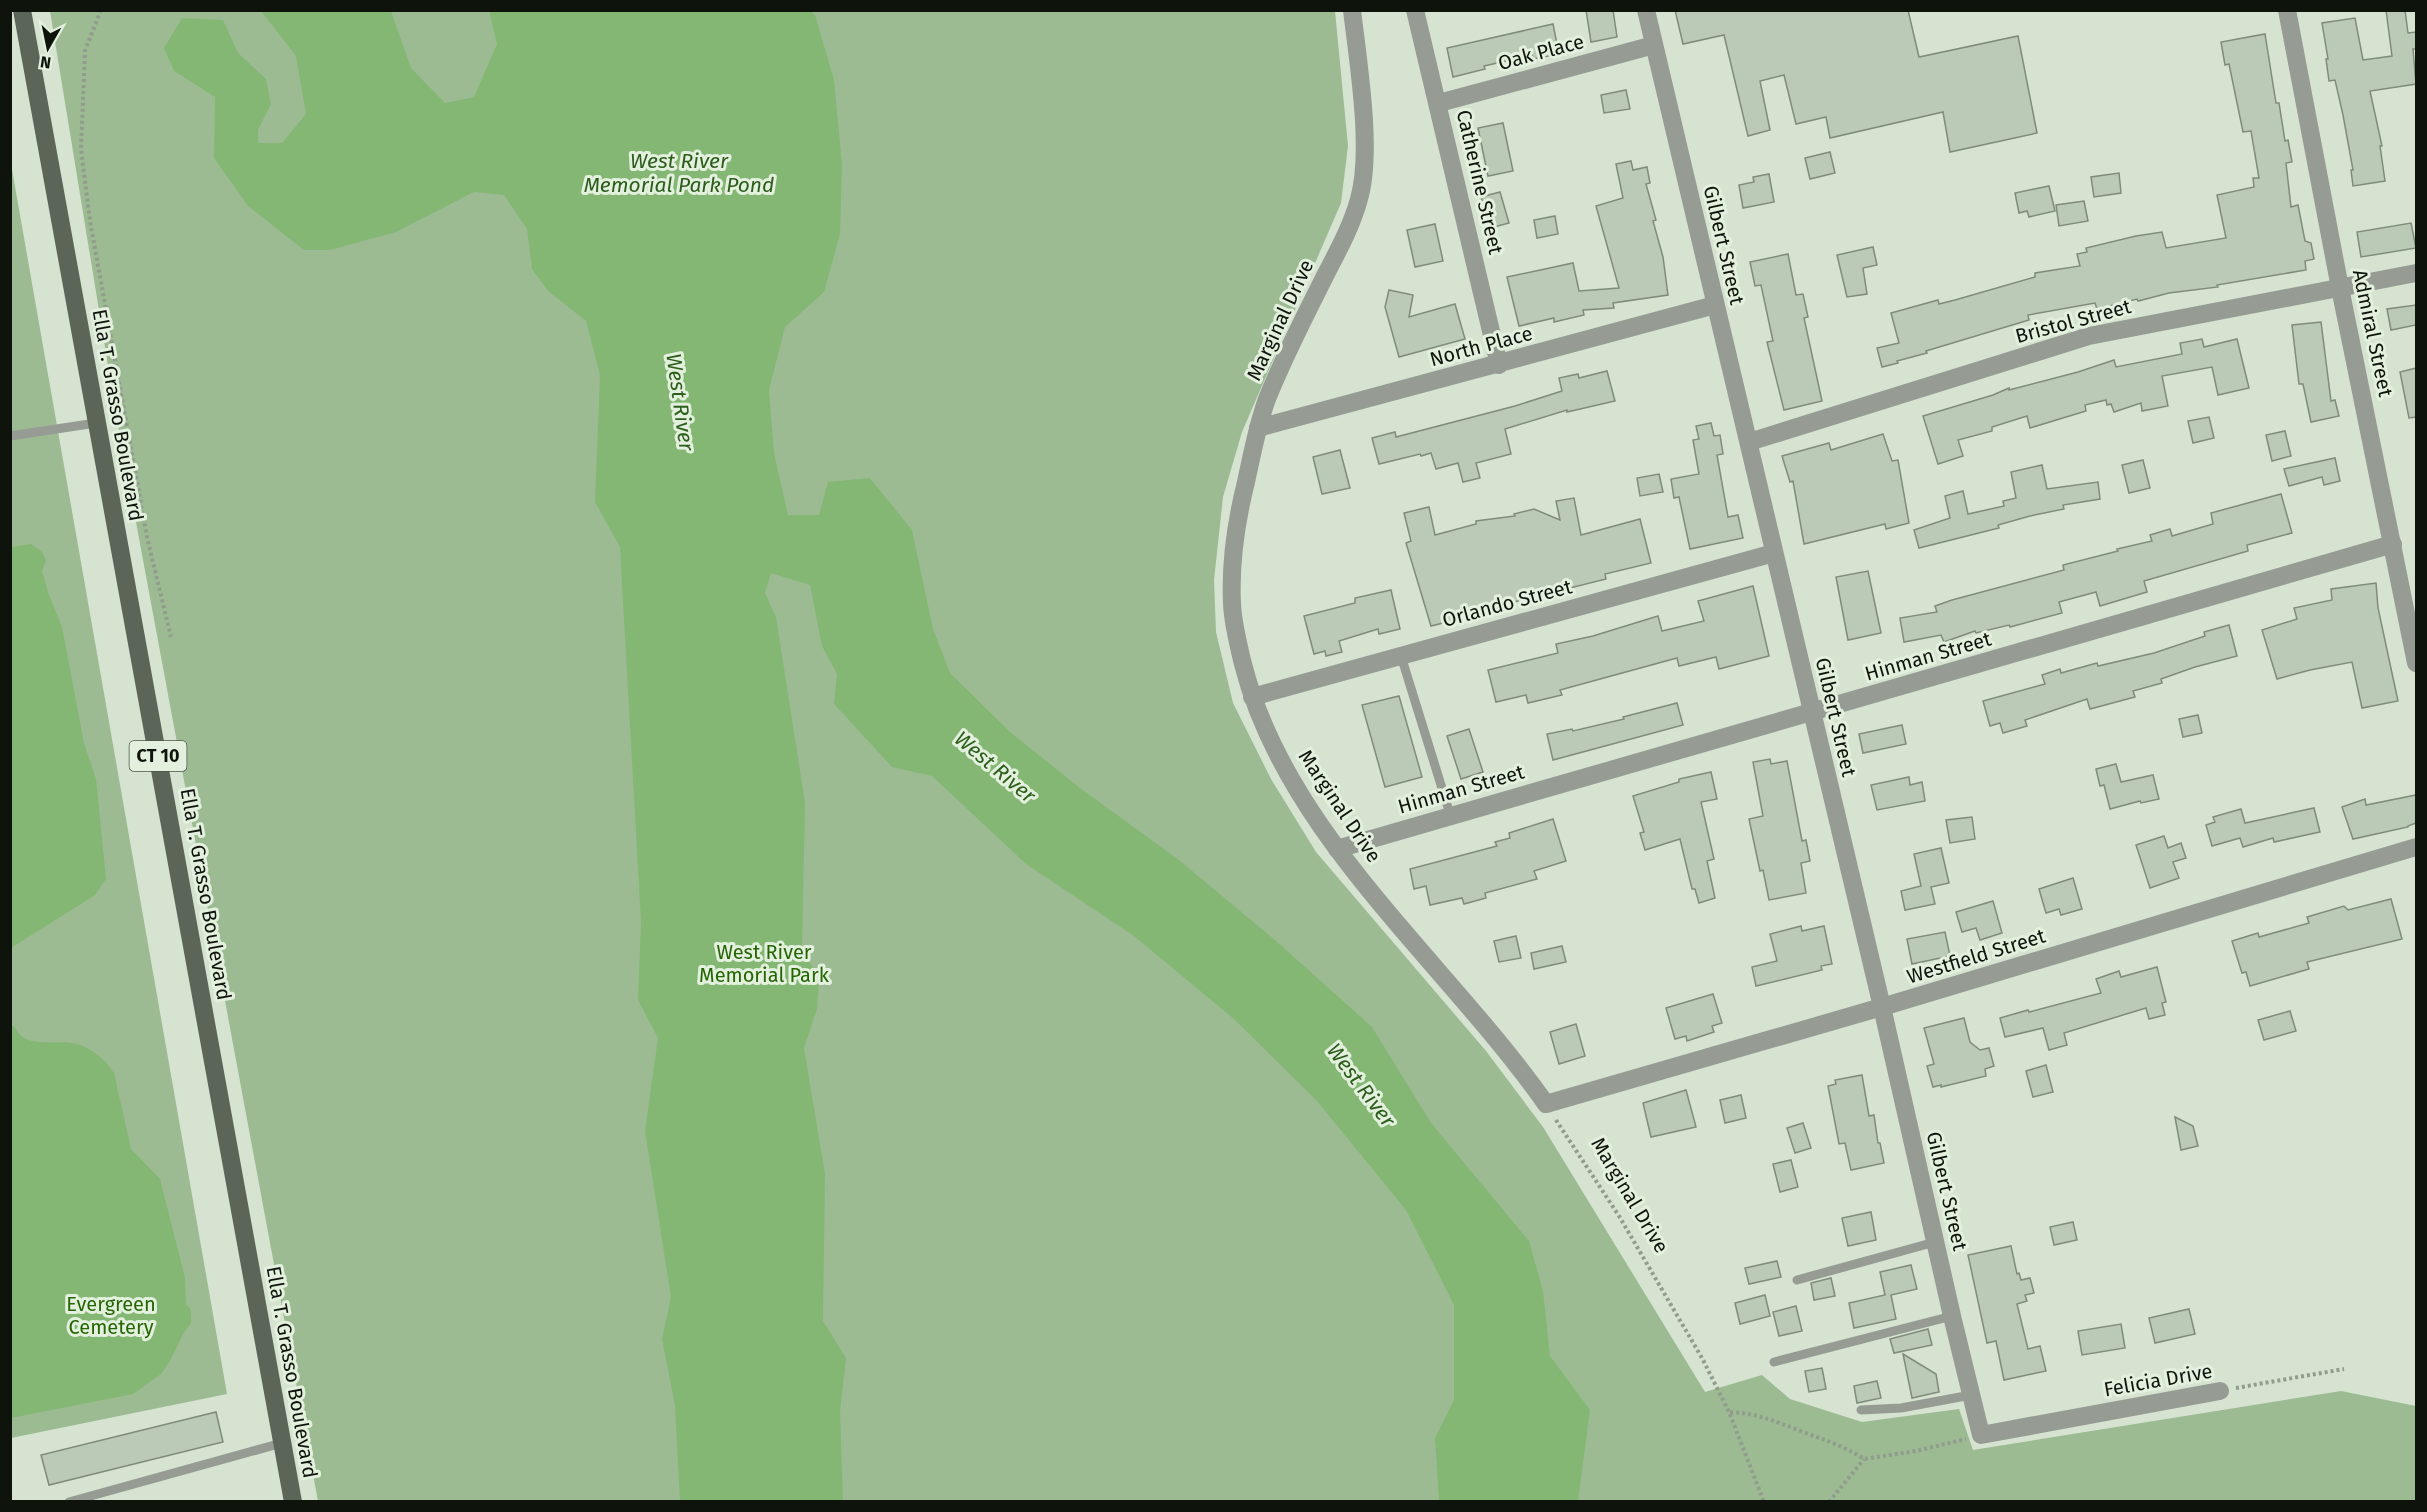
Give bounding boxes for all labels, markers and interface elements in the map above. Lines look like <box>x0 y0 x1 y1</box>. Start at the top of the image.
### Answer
north arrow <box>18 18 78 78</box>
street label: Oak Place <box>1495 29 1587 75</box>
text: N <box>39 52 52 73</box>
street label: Catherine Street <box>1452 108 1508 257</box>
water label: West River Memorial Park Pond <box>584 148 774 198</box>
street label: Gilbert Street <box>1699 183 1750 308</box>
street label: Marginal Drive <box>1242 256 1318 384</box>
street label: Admiral Street <box>2348 267 2398 400</box>
street label: Bristol Street <box>2012 294 2134 348</box>
street label: Ella T. Grasso Boulevard <box>88 307 148 523</box>
street label: North Place <box>1427 321 1535 371</box>
water label: West River <box>660 352 700 453</box>
street label: Orlando Street <box>1440 574 1575 632</box>
street label: Hinman Street <box>1862 626 1995 685</box>
street label: Gilbert Street <box>1811 655 1862 780</box>
water label: West River <box>949 726 1042 809</box>
road number: CT 10 <box>130 741 186 771</box>
street label: Marginal Drive <box>1294 745 1386 867</box>
street label: Hinman Street <box>1395 759 1528 818</box>
street label: Ella T. Grasso Boulevard <box>176 786 236 1002</box>
street label: Westfield Street <box>1904 923 2049 988</box>
park label: West River Memorial Park <box>699 940 830 987</box>
water label: West River <box>1321 1038 1401 1133</box>
street label: Gilbert Street <box>1922 1129 1973 1254</box>
street label: Marginal Drive <box>1586 1133 1674 1257</box>
street label: Ella T. Grasso Boulevard <box>262 1264 322 1480</box>
park label: Evergreen Cemetery <box>66 1292 156 1339</box>
street label: Felicia Drive <box>2102 1359 2214 1401</box>

